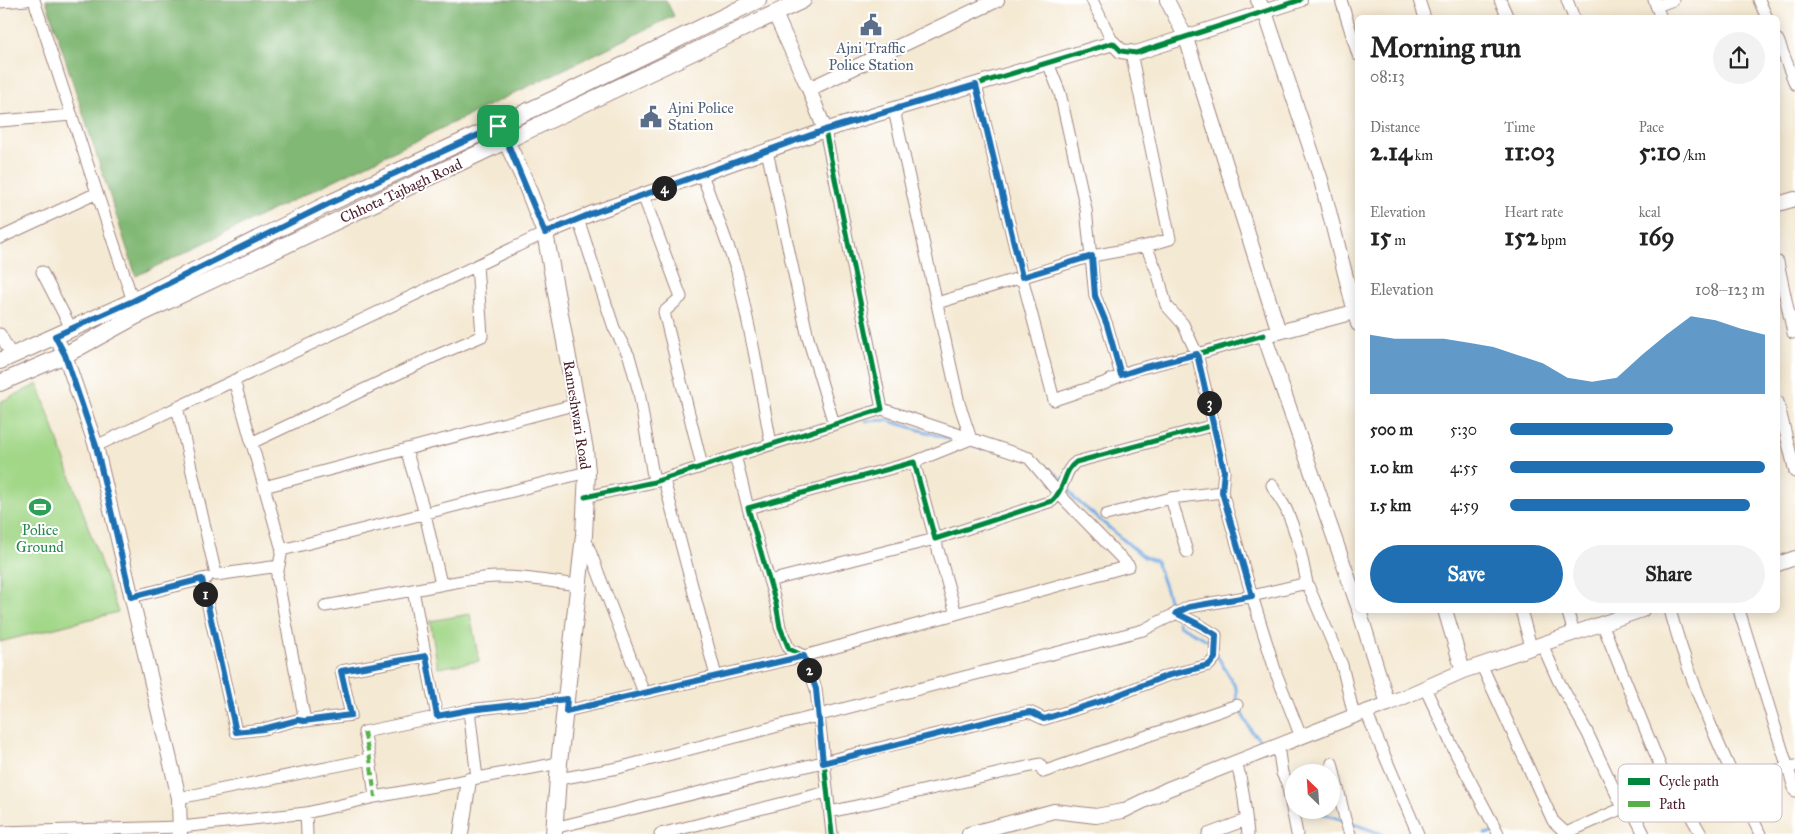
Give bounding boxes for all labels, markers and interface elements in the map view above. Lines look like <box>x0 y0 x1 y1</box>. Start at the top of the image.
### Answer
public building icon: Ajni Traffic Police Station <box>858 12 884 38</box>
text: Morning run <box>1370 30 1521 65</box>
button: share <box>1713 32 1765 84</box>
place label: Ajni Traffic Police Station <box>828 39 914 74</box>
text: 08:13 <box>1370 67 1405 86</box>
place label: Ajni Police Station <box>667 99 734 134</box>
public building icon: Ajni Police Station <box>638 104 664 130</box>
pin <box>477 105 519 147</box>
icon: arrive <box>484 112 512 140</box>
text: Distance <box>1370 119 1420 136</box>
text: Time <box>1504 119 1535 136</box>
text: Pace <box>1639 119 1664 136</box>
text: 2.14 <box>1370 136 1412 167</box>
text: 11:03 <box>1504 136 1555 167</box>
text: 5:10 <box>1639 136 1681 167</box>
text: km <box>1412 147 1433 164</box>
text: /km <box>1681 147 1706 164</box>
street label: Chhota Tajbagh Road <box>337 155 465 227</box>
pin: 4 <box>652 176 676 200</box>
text: 4 <box>661 180 668 197</box>
text: Elevation <box>1370 204 1426 221</box>
text: Heart rate <box>1504 204 1563 221</box>
text: kcal <box>1639 204 1661 221</box>
text: 15 <box>1370 221 1391 252</box>
text: 152 <box>1504 221 1538 252</box>
text: 169 <box>1639 221 1675 252</box>
text: m <box>1391 232 1406 249</box>
text: bpm <box>1538 232 1567 249</box>
text: Elevation <box>1370 280 1434 299</box>
text: 108–123 m <box>1695 280 1765 299</box>
street label: Rameshwari Road <box>559 359 595 471</box>
pin: 3 <box>1196 390 1222 416</box>
text: 3 <box>1207 395 1212 412</box>
text: 500 m <box>1370 420 1413 439</box>
text: 5:30 <box>1450 420 1477 439</box>
text: 1.0 km <box>1370 458 1413 477</box>
text: 4:55 <box>1450 458 1478 477</box>
sports icon: Police Ground <box>27 494 53 520</box>
text: 1.5 km <box>1370 496 1411 515</box>
text: 4:59 <box>1450 496 1479 515</box>
place label: Police Ground <box>16 521 64 556</box>
button: Save <box>1370 545 1563 603</box>
button: Share <box>1573 545 1765 603</box>
pin: 1 <box>192 582 218 606</box>
text: 1 <box>203 586 208 603</box>
pin: 2 <box>796 658 822 682</box>
text: 2 <box>806 662 813 679</box>
north arrow <box>1285 764 1340 819</box>
map controls <box>1285 764 1340 819</box>
legend <box>1618 764 1782 822</box>
text: Cycle path <box>1659 773 1719 790</box>
text: Path <box>1659 796 1686 813</box>

